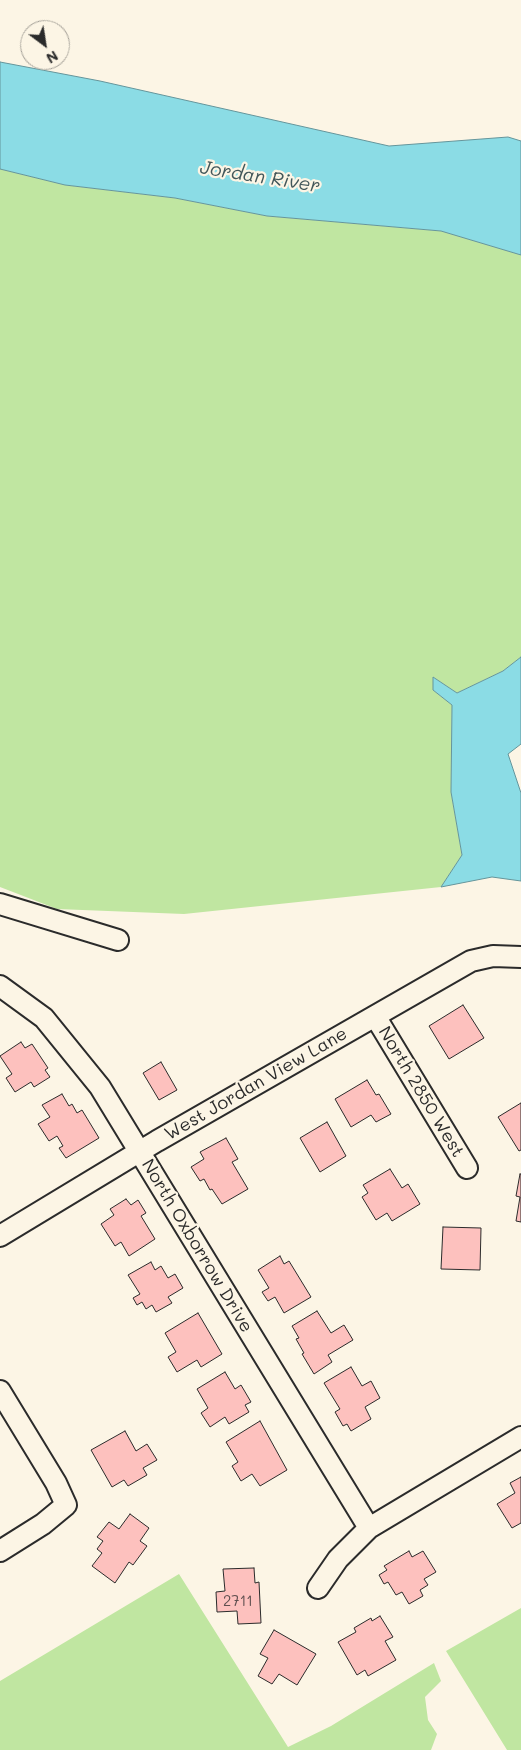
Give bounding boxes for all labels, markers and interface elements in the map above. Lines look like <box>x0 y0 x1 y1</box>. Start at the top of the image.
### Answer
north arrow <box>20 20 70 70</box>
text: N <box>43 47 62 68</box>
water label: Jordan River <box>198 156 322 198</box>
street label: West Jordan View Lane <box>161 1023 351 1145</box>
street label: North 2850 West <box>373 1023 469 1161</box>
street label: North Oxborrow Drive <box>137 1155 257 1337</box>
house number: 2711 <box>223 1592 253 1610</box>

